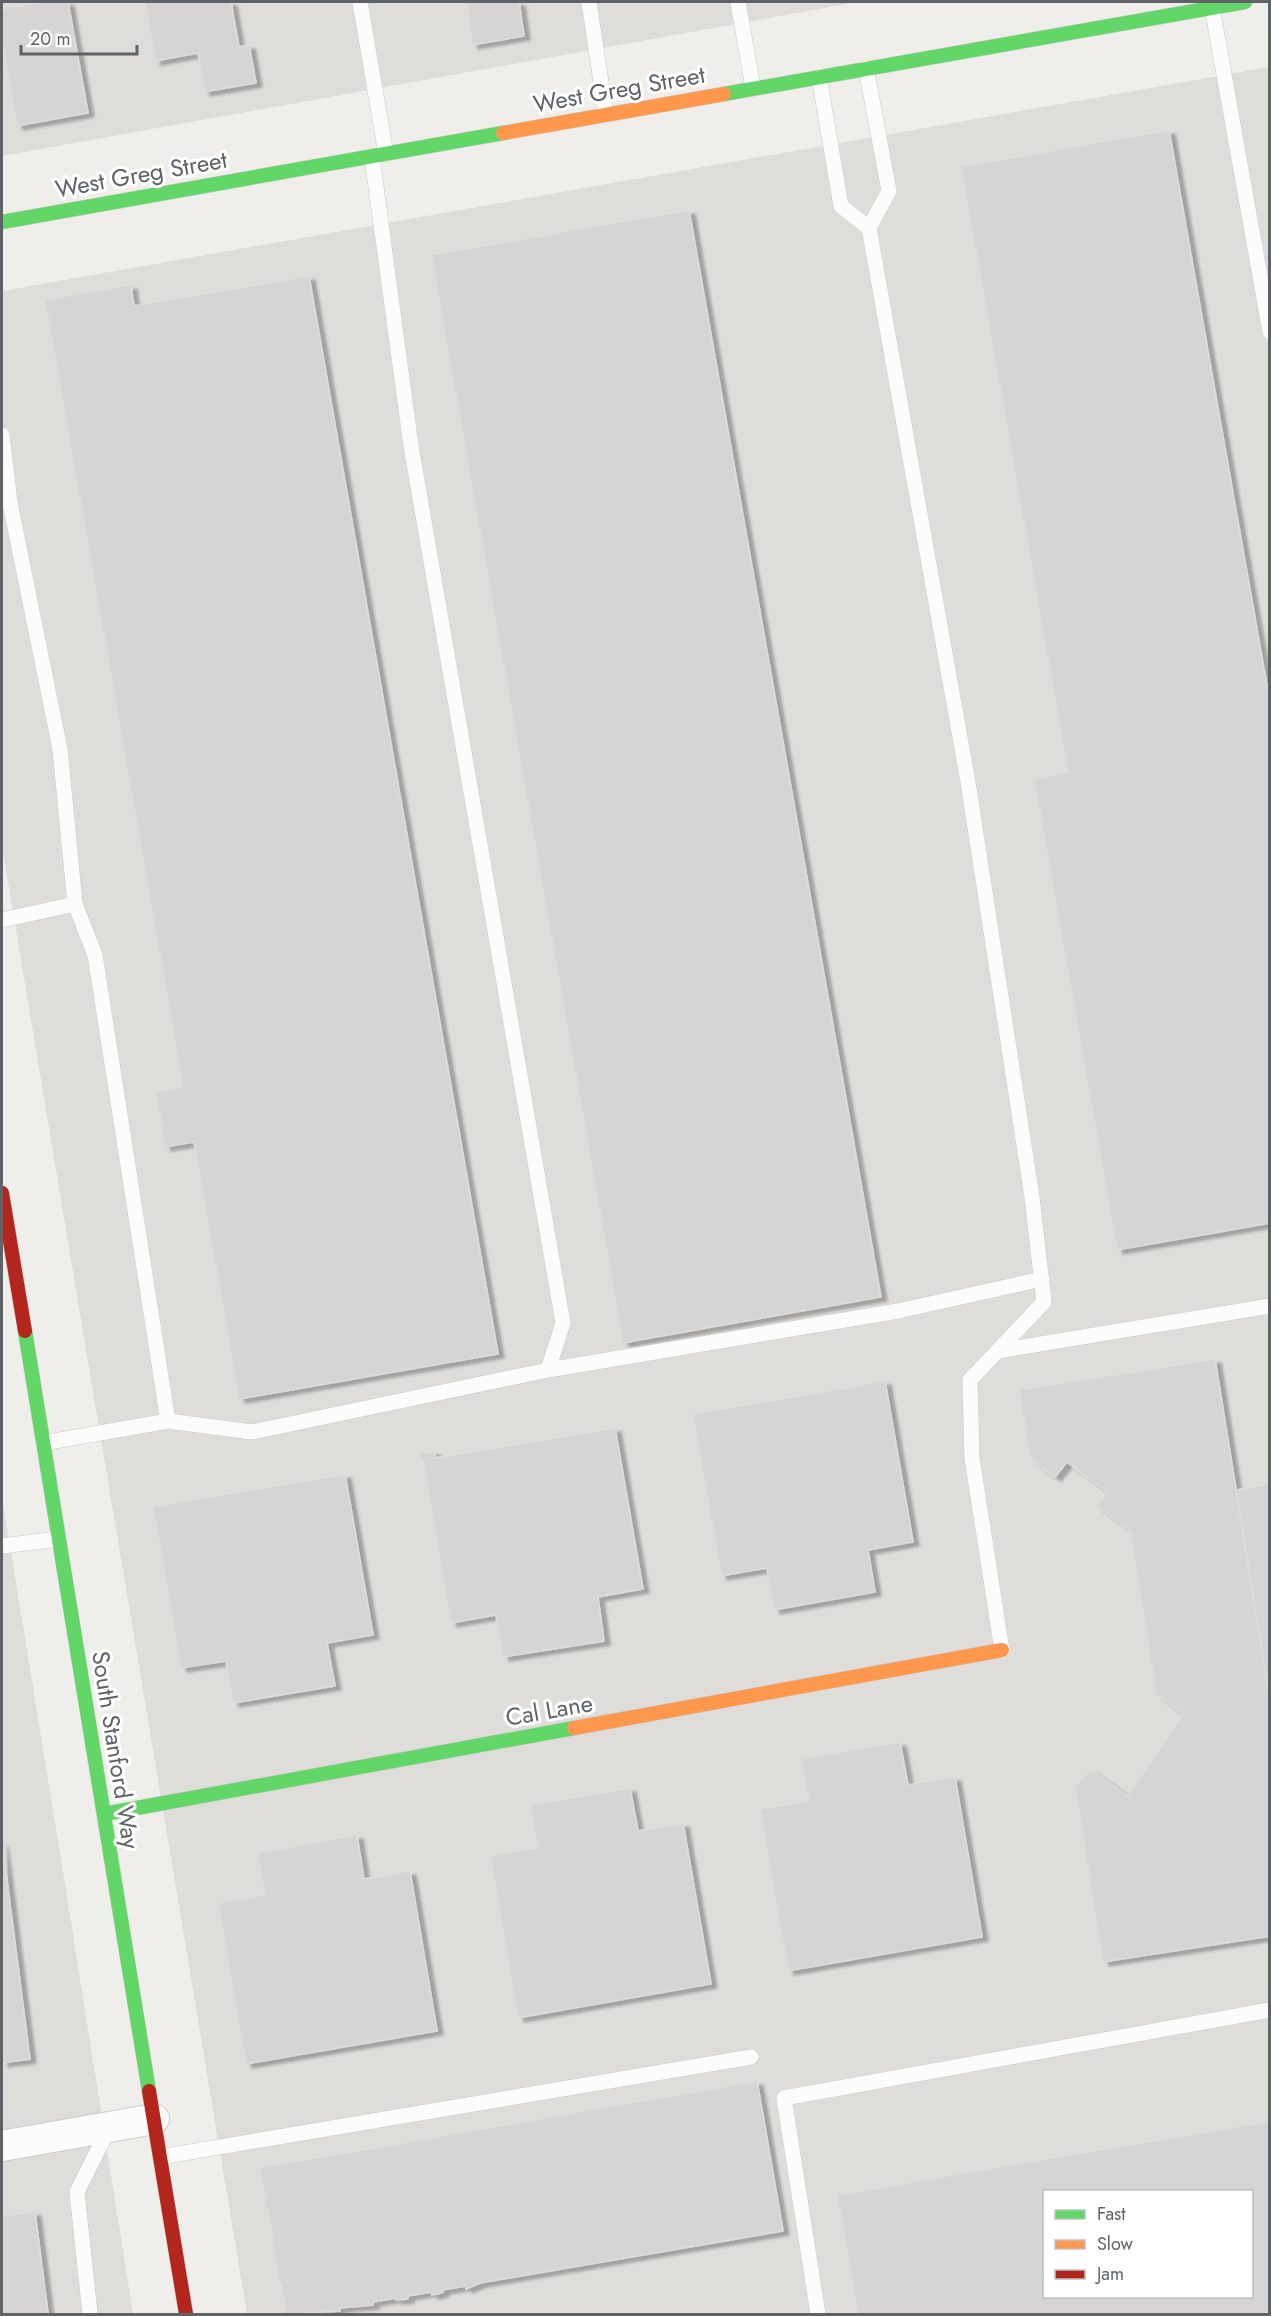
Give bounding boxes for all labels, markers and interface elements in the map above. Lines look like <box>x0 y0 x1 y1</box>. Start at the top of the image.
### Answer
scale bar <box>21 18 136 56</box>
text: 20 m <box>30 26 70 52</box>
street label: West Greg Street <box>530 57 708 121</box>
street label: West Greg Street <box>52 142 230 206</box>
street label: South Stanford Way <box>83 1649 149 1852</box>
street label: Cal Lane <box>503 1685 595 1735</box>
legend <box>1043 2190 1253 2298</box>
text: Fast <box>1097 2201 1126 2227</box>
text: Slow <box>1097 2231 1134 2257</box>
text: Jam <box>1095 2261 1124 2287</box>

